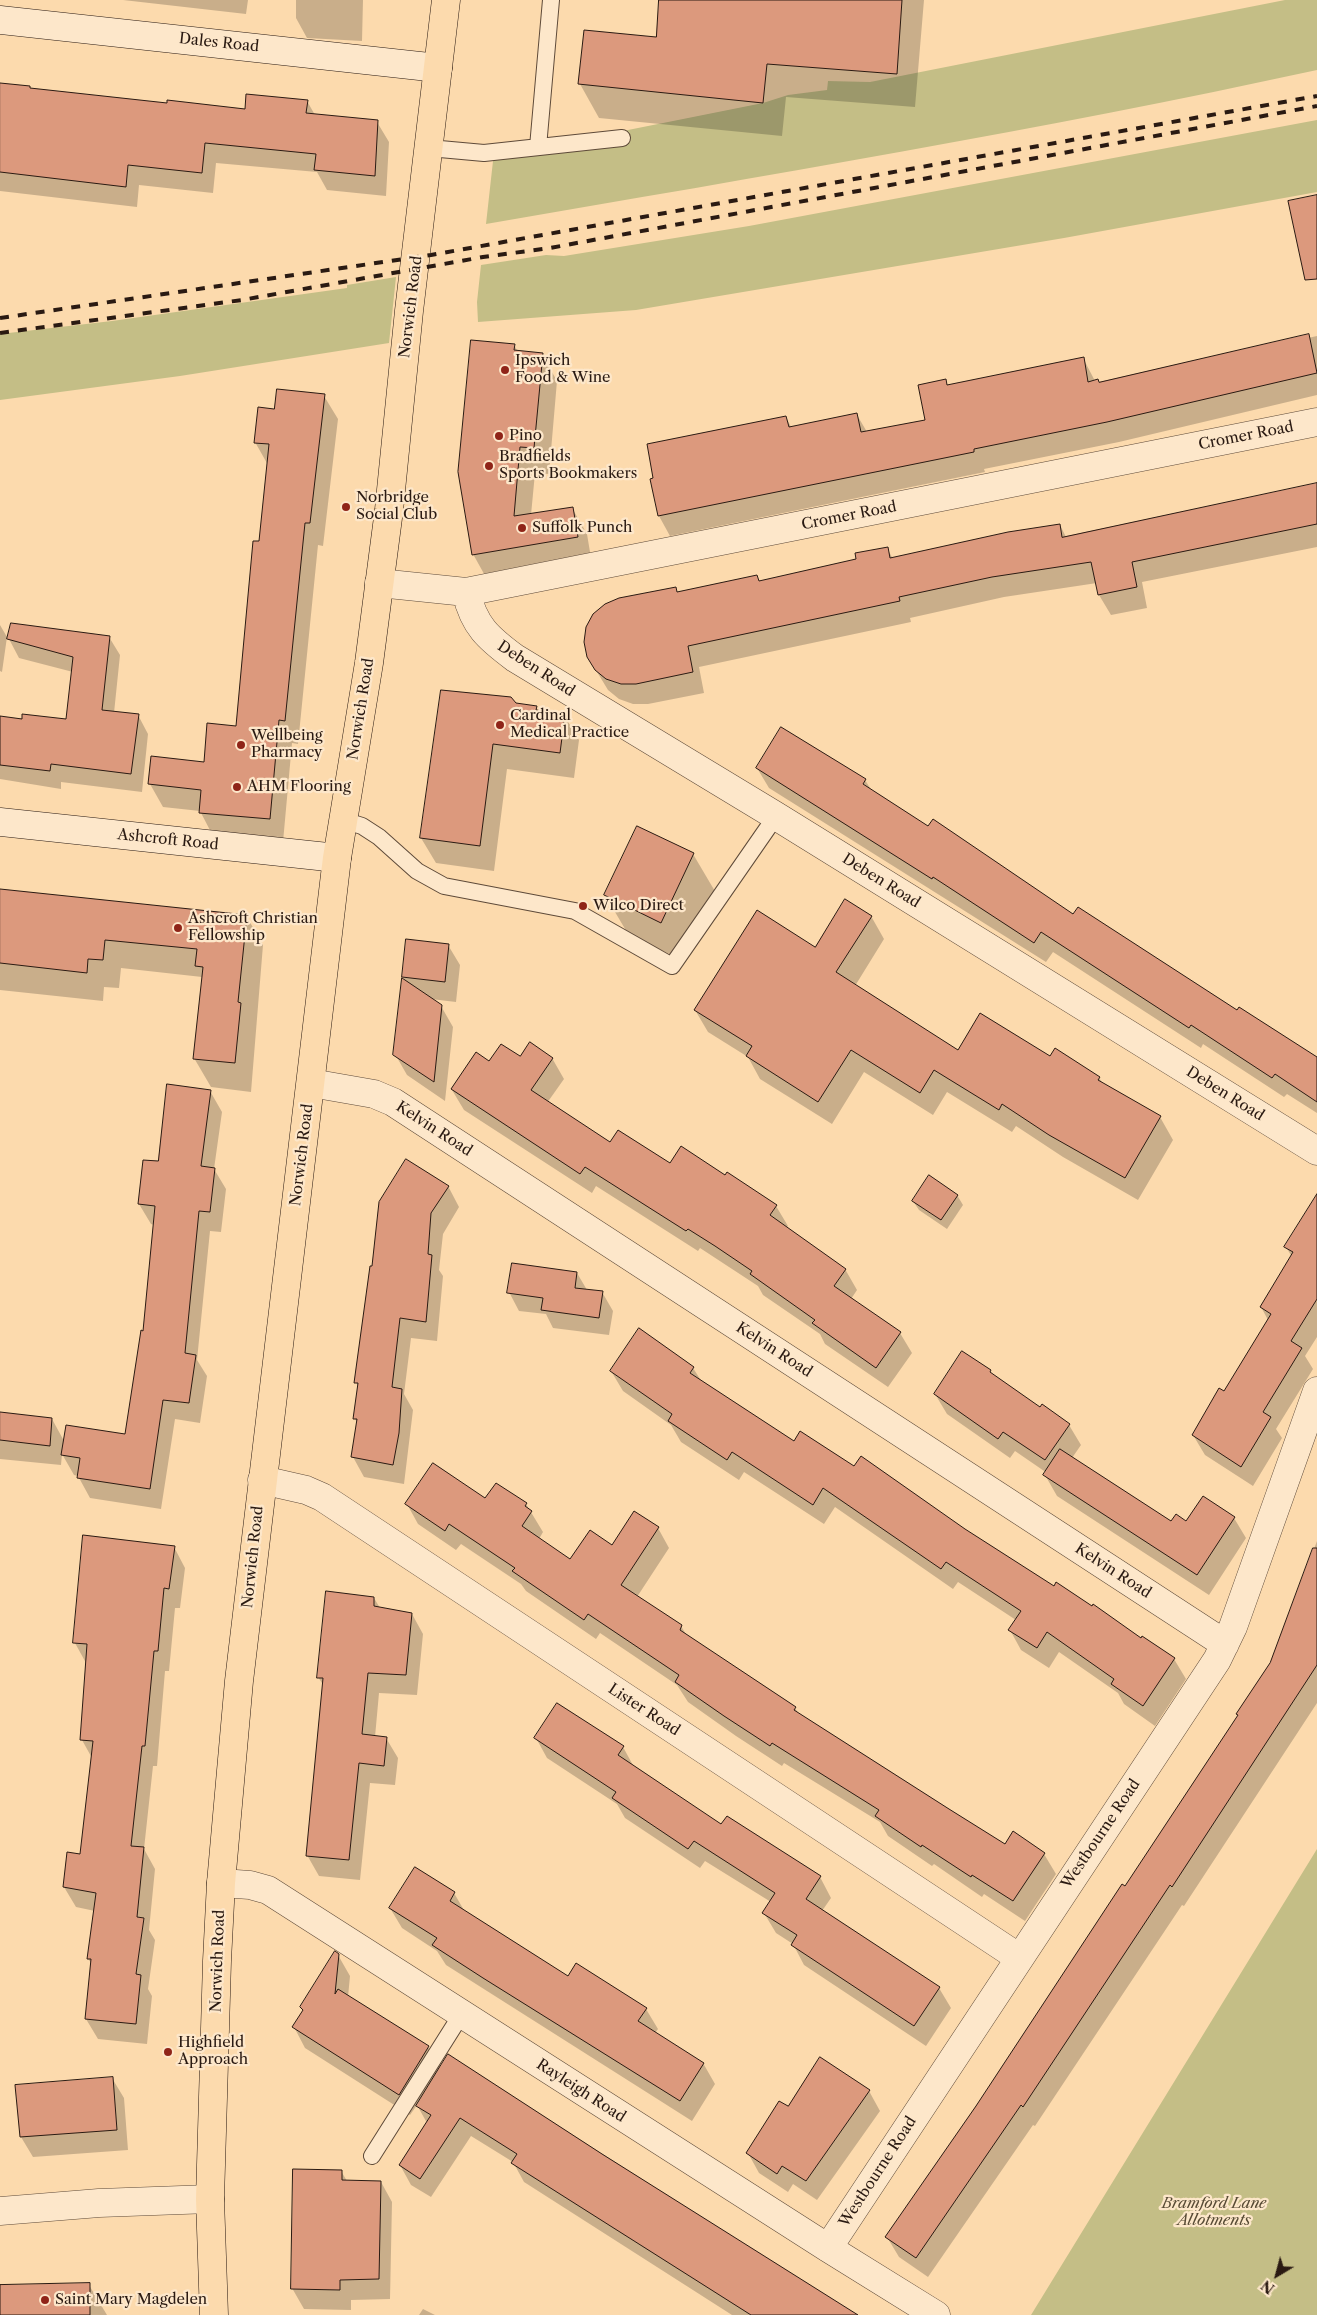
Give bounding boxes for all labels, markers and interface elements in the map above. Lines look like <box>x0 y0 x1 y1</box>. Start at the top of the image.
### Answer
street label: Dales Road <box>178 30 260 56</box>
street label: Norwich Road <box>396 255 426 359</box>
place label: Ipswich Food & Wine <box>515 352 610 387</box>
marker: Ipswich Food & Wine <box>499 364 511 376</box>
street label: Cromer Road <box>1197 418 1295 454</box>
place label: Pino <box>509 427 542 445</box>
marker: Pino <box>493 430 505 442</box>
place label: Bradfields Sports Bookmakers <box>499 448 637 483</box>
marker: Bradfields Sports Bookmakers <box>483 460 495 472</box>
place label: Norbridge Social Club <box>356 489 437 524</box>
street label: Cromer Road <box>800 498 898 534</box>
marker: Norbridge Social Club <box>340 501 352 513</box>
place label: Suffolk Punch <box>532 519 632 537</box>
marker: Suffolk Punch <box>516 522 528 534</box>
street label: Deben Road <box>494 637 578 701</box>
street label: Norwich Road <box>344 657 378 761</box>
place label: Cardinal Medical Practice <box>510 707 629 742</box>
marker: Cardinal Medical Practice <box>494 719 506 731</box>
place label: Wellbeing Pharmacy <box>251 727 323 762</box>
marker: Wellbeing Pharmacy <box>235 739 247 751</box>
place label: AHM Flooring <box>247 778 351 796</box>
marker: AHM Flooring <box>231 781 243 793</box>
street label: Ashcroft Road <box>117 826 219 854</box>
street label: Deben Road <box>839 850 923 912</box>
place label: Wilco Direct <box>593 897 684 915</box>
marker: Wilco Direct <box>577 900 589 912</box>
place label: Ashcroft Christian Fellowship <box>188 910 318 945</box>
marker: Ashcroft Christian Fellowship <box>172 922 184 934</box>
street label: Deben Road <box>1183 1063 1267 1125</box>
street label: Kelvin Road <box>393 1098 475 1160</box>
street label: Norwich Road <box>287 1103 317 1207</box>
street label: Kelvin Road <box>733 1319 815 1381</box>
street label: Norwich Road <box>239 1505 267 1609</box>
street label: Kelvin Road <box>1072 1540 1154 1602</box>
street label: Lister Road <box>605 1680 683 1740</box>
street label: Westbourne Road <box>1058 1776 1144 1892</box>
street label: Norwich Road <box>207 1909 229 2013</box>
place label: Highfield Approach <box>178 2034 248 2069</box>
marker: Highfield Approach <box>162 2046 174 2058</box>
street label: Rayleigh Road <box>533 2056 629 2126</box>
street label: Westbourne Road <box>836 2113 920 2231</box>
park label: Bramford Lane Allotments <box>1162 2195 1266 2230</box>
north arrow <box>1252 2250 1302 2300</box>
text: N <box>1258 2276 1278 2298</box>
place label: Saint Mary Magdelen <box>55 2291 207 2309</box>
marker: Saint Mary Magdelen <box>39 2294 51 2306</box>

